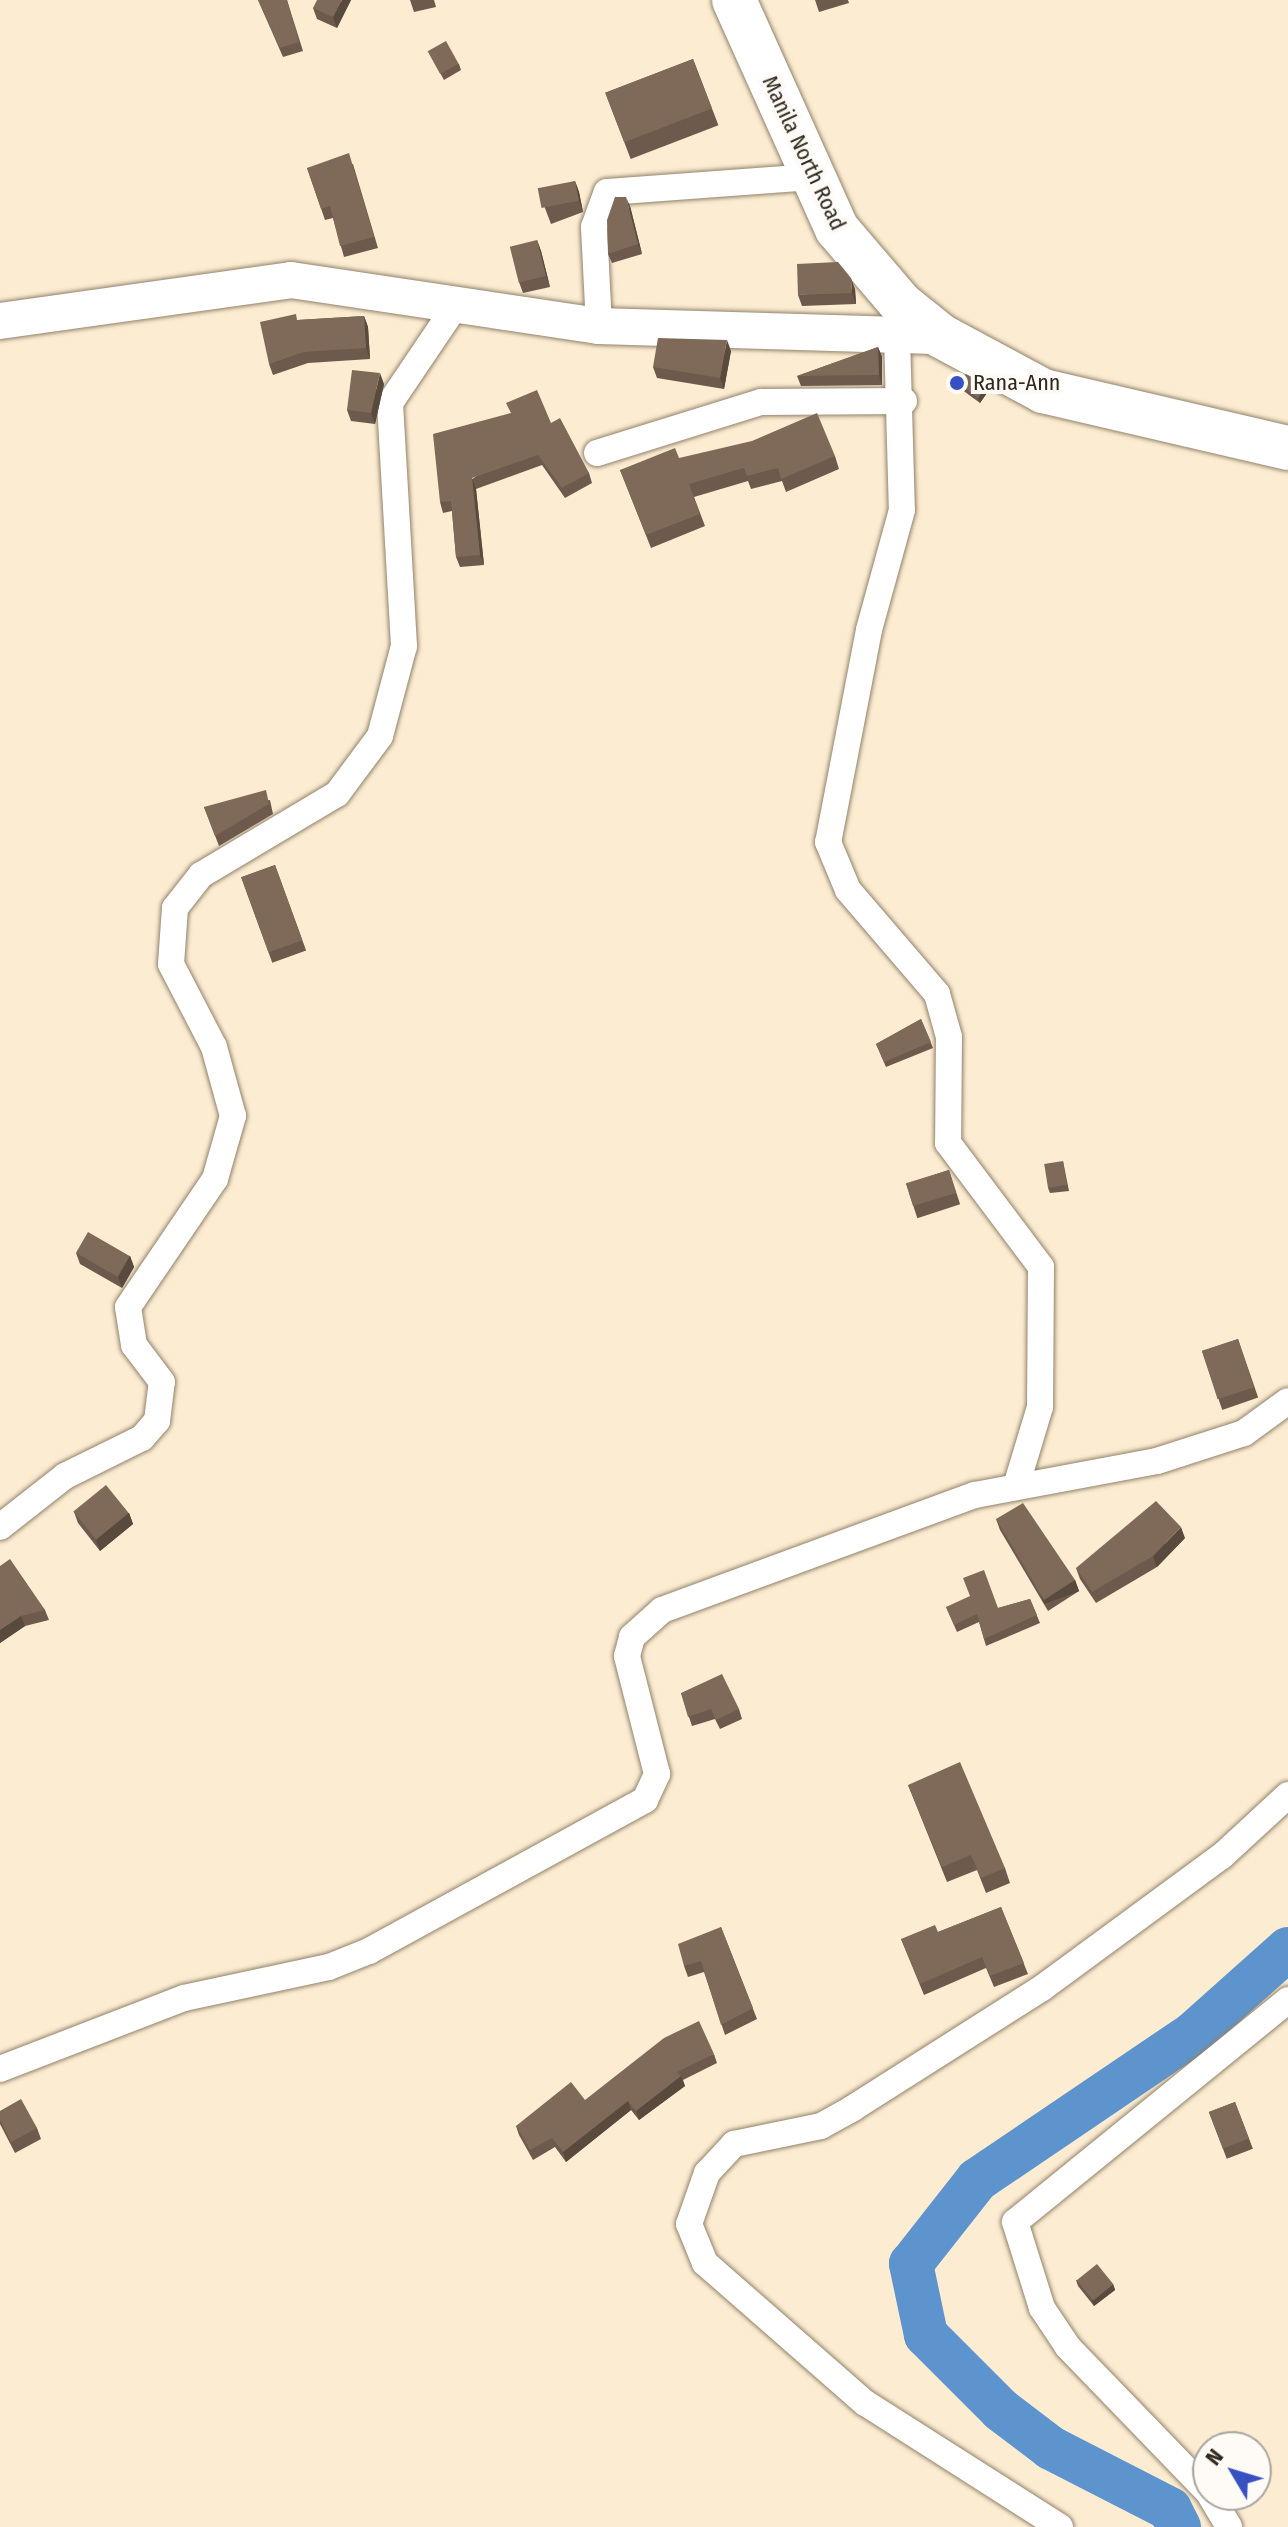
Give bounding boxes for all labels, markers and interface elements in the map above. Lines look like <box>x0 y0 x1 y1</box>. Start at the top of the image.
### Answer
street label: Manila North Road <box>757 72 851 234</box>
place label: Rana-Ann <box>973 370 1060 396</box>
marker: Rana-Ann <box>948 374 966 392</box>
north arrow <box>1192 2431 1272 2511</box>
text: N <box>1200 2444 1229 2471</box>

